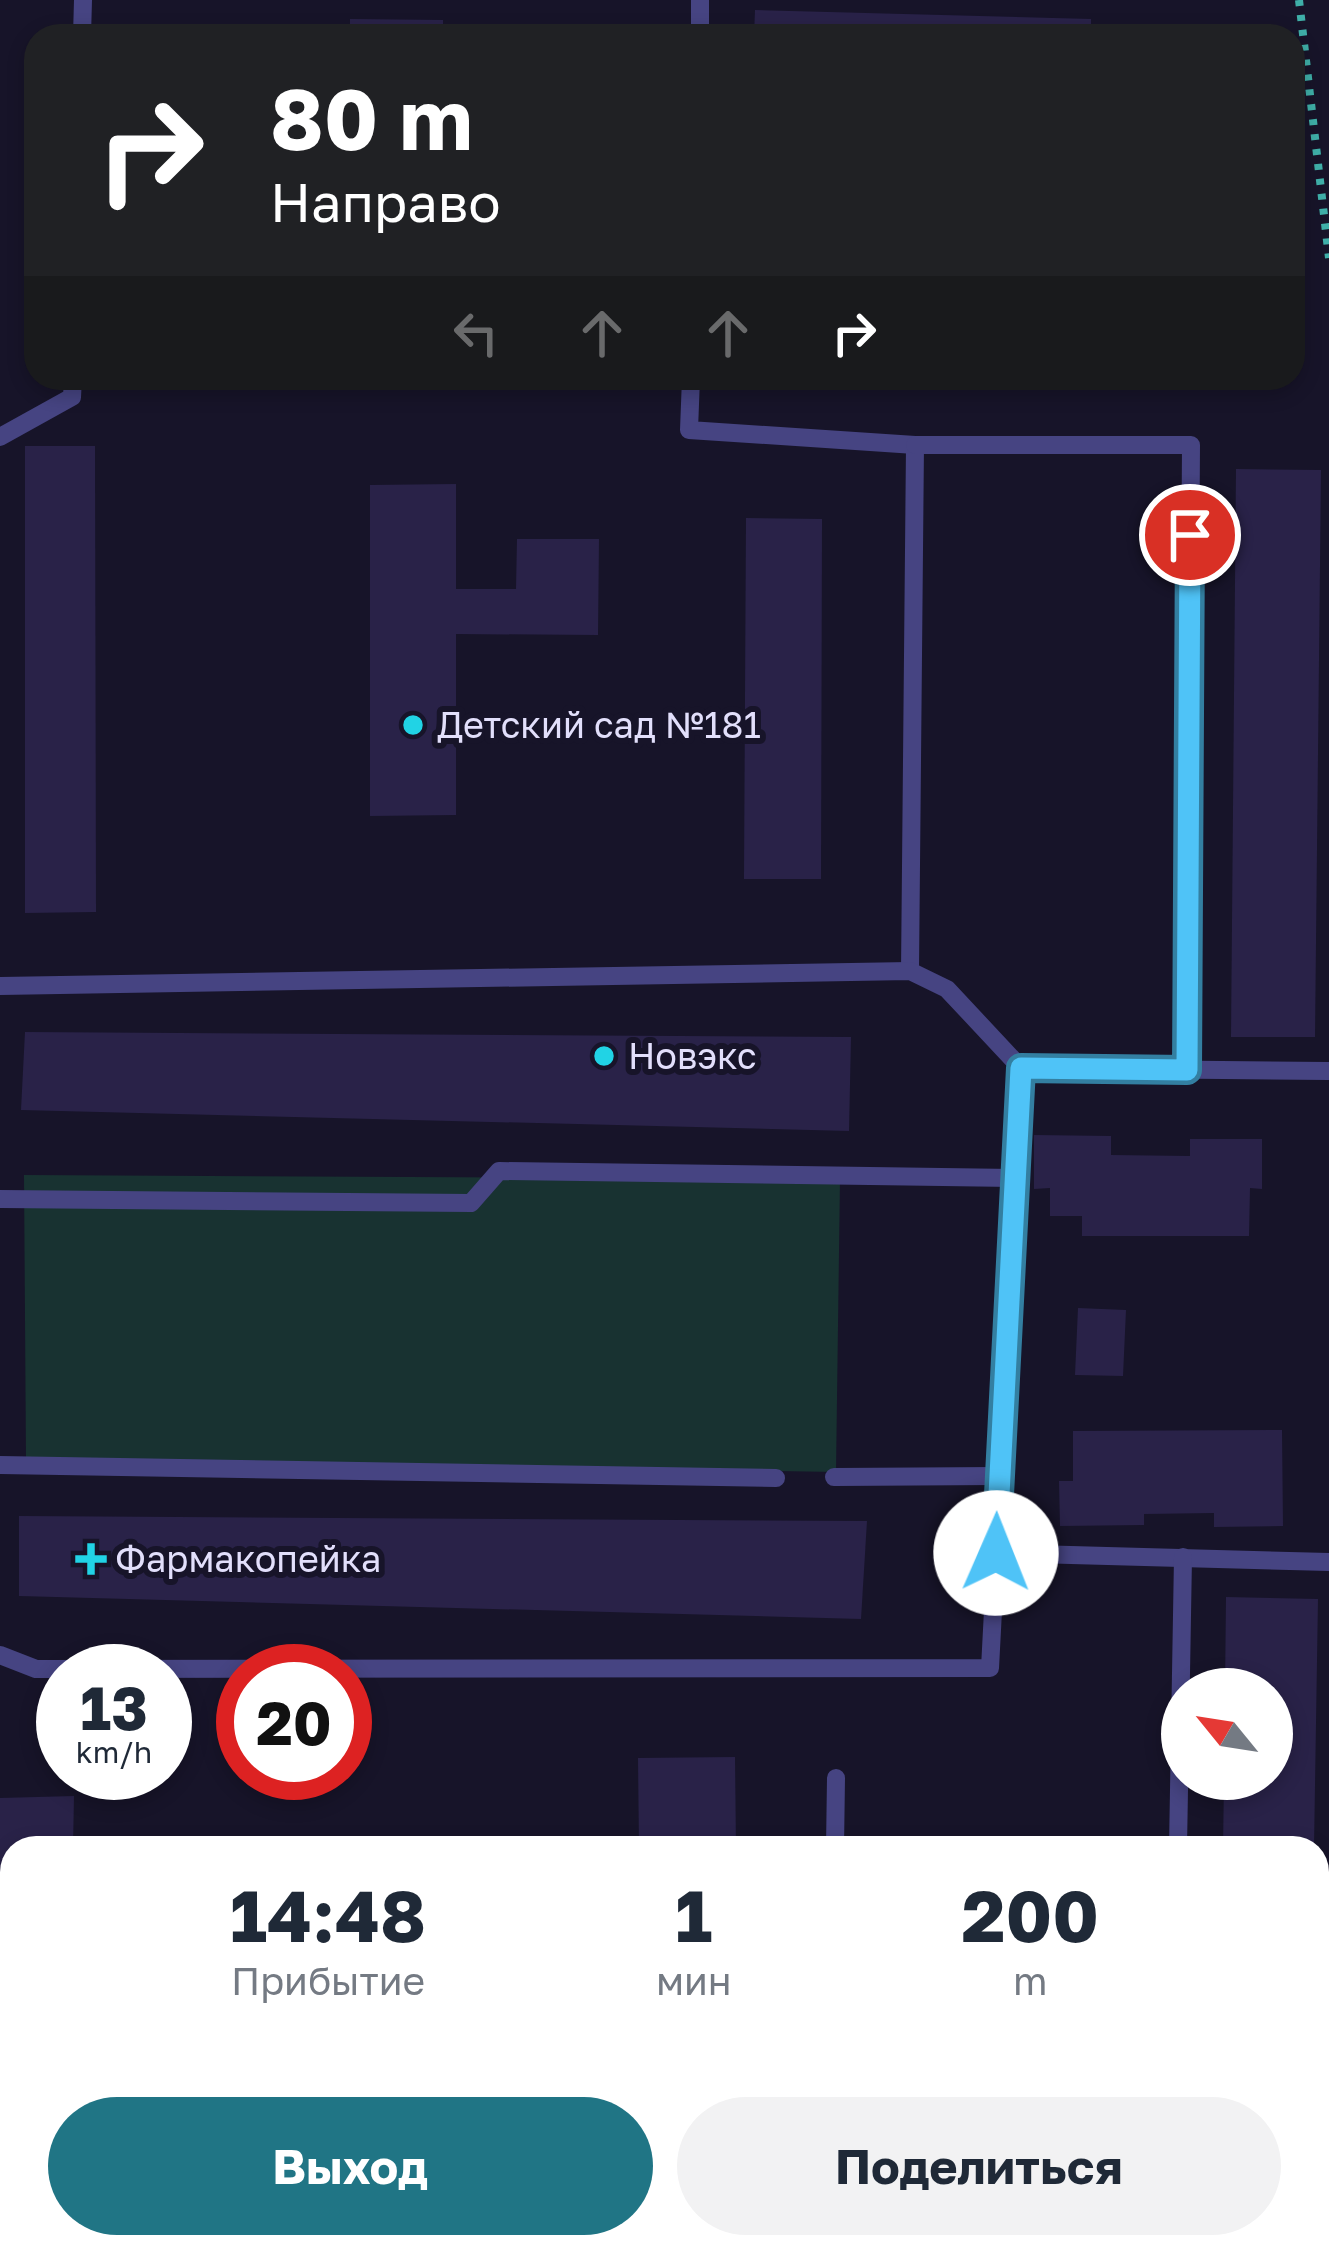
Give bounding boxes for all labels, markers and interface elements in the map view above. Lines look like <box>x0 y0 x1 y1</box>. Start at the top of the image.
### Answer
text: 80 m <box>270 68 473 168</box>
icon: right <box>72 72 228 228</box>
text: Направо <box>270 169 501 234</box>
icon: left <box>443 300 509 366</box>
icon: ahead <box>569 300 635 366</box>
icon: ahead <box>695 300 761 366</box>
icon: right <box>821 300 887 366</box>
pin <box>1139 484 1241 586</box>
icon: arrive <box>1157 502 1223 568</box>
place label: Детский сад №181 <box>437 703 761 746</box>
marker: Детский сад №181 <box>400 712 426 738</box>
place label: Новэкс <box>628 1034 757 1077</box>
marker: Новэкс <box>591 1043 617 1069</box>
position arrow <box>933 1490 1059 1616</box>
place label: Фармакопейка <box>115 1537 381 1580</box>
marker: Фармакопейка <box>78 1546 104 1572</box>
speed limit sign: 20 <box>216 1644 372 1800</box>
north arrow <box>1161 1668 1293 1800</box>
map controls <box>1161 1668 1293 1800</box>
text: 13 <box>80 1671 148 1743</box>
text: km/h <box>76 1734 152 1770</box>
text: 14:48 <box>230 1871 426 1958</box>
text: 1 <box>675 1871 712 1958</box>
text: 200 <box>962 1871 1099 1958</box>
text: Прибытие <box>231 1957 425 2004</box>
text: мин <box>656 1957 732 2004</box>
text: m <box>1013 1957 1048 2004</box>
button: Выход <box>48 2097 653 2235</box>
button: Поделиться <box>677 2097 1281 2235</box>

